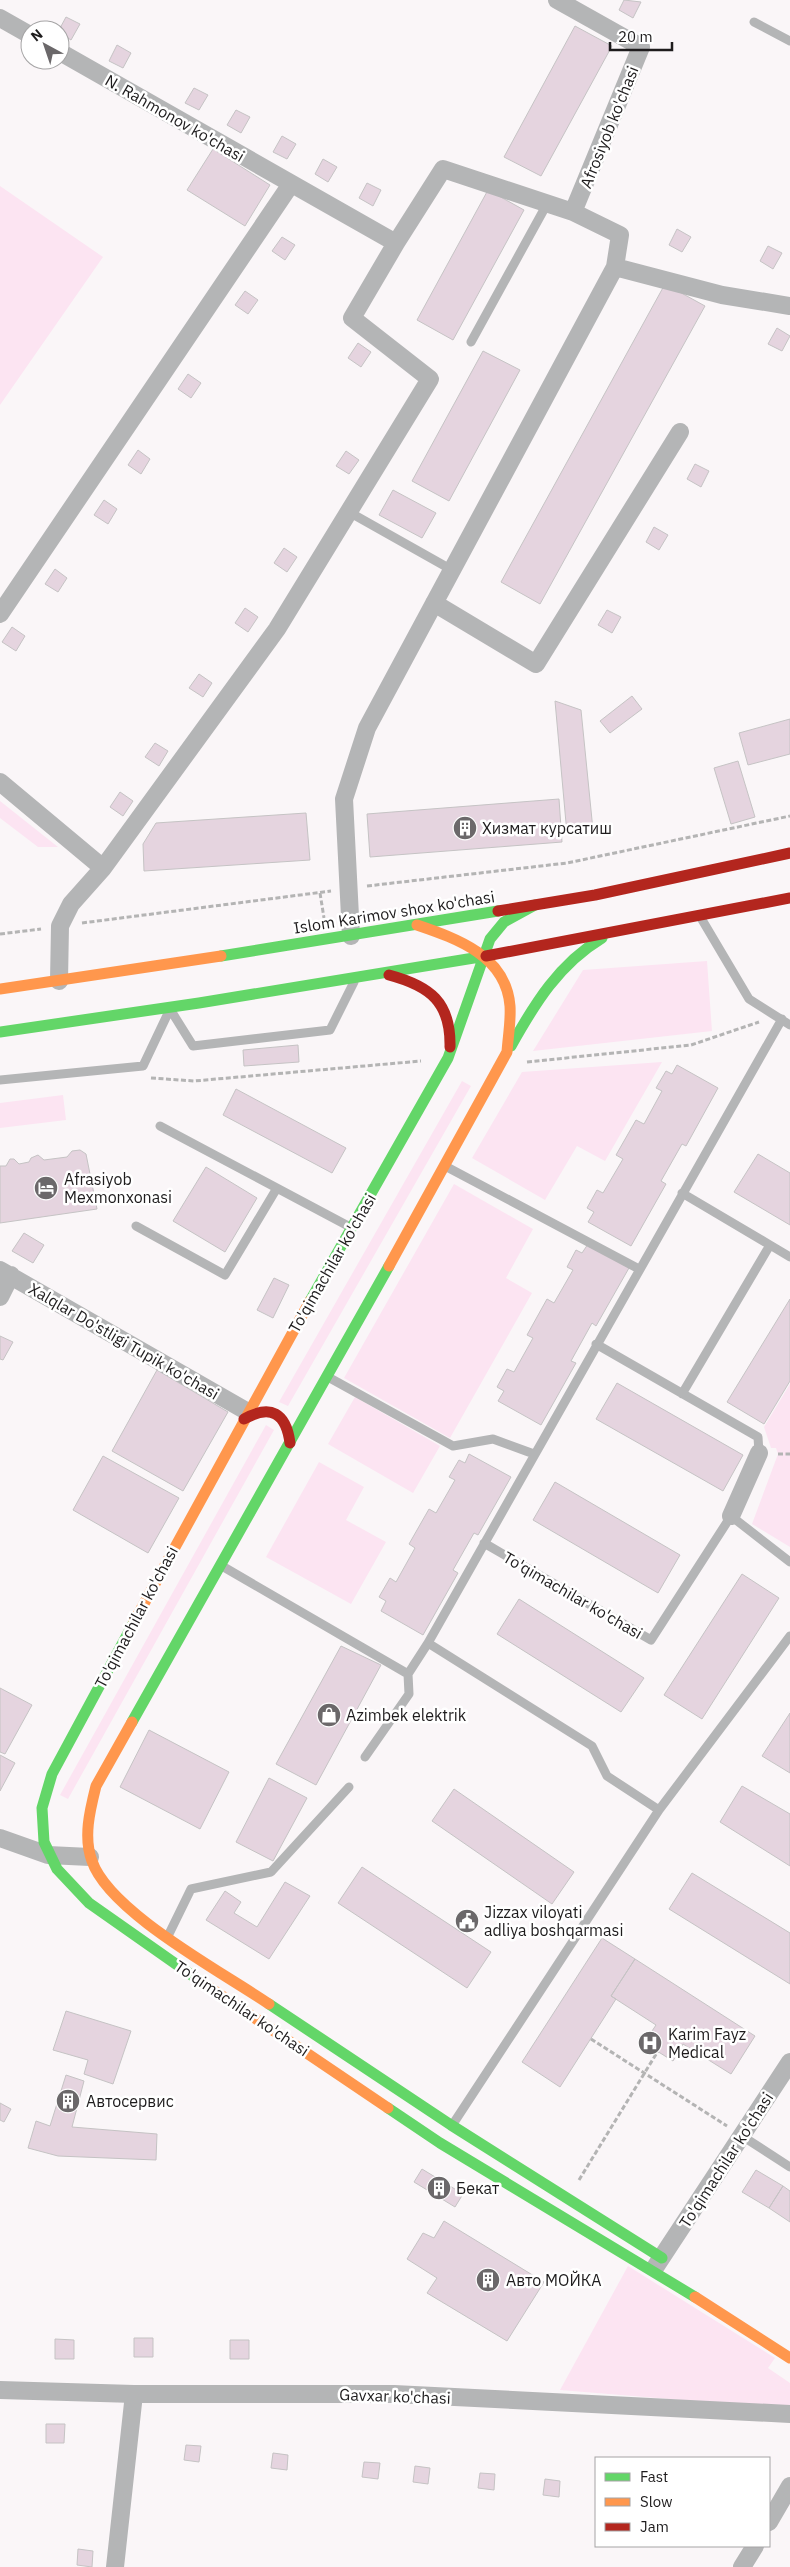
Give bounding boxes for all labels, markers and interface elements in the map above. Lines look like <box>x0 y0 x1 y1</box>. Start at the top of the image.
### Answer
north arrow <box>20 20 70 70</box>
scale bar <box>610 20 672 52</box>
text: N <box>27 25 46 45</box>
text: 20 m <box>618 27 653 46</box>
street label: Afrosiyob ko'chasi <box>575 63 643 191</box>
street label: N. Rahmonov ko'chasi <box>102 70 248 166</box>
building icon: Хизмат курсатиш <box>452 815 478 841</box>
place label: Хизмат курсатиш <box>482 818 612 838</box>
street label: Islom Karimov shox ko'chasi <box>292 886 496 938</box>
place label: Afrasiyob Mexmonxonasi <box>64 1169 172 1207</box>
hotel icon: Afrasiyob Mexmonxonasi <box>33 1175 59 1201</box>
street label: To'qimachilar ko'chasi <box>284 1190 380 1336</box>
street label: Xalqlar Do'stligi Tupik ko'chasi <box>25 1278 223 1404</box>
street label: To'qimachilar ko'chasi <box>90 1543 182 1691</box>
street label: To'qimachilar ko'chasi <box>500 1547 646 1643</box>
shop icon: Azimbek elektrik <box>316 1702 342 1728</box>
place label: Azimbek elektrik <box>346 1705 467 1725</box>
place label: Jizzax viloyati adliya boshqarmasi <box>484 1902 623 1940</box>
public building icon: Jizzax viloyati adliya boshqarmasi <box>454 1908 480 1934</box>
street label: To'qimachilar ko'chasi <box>171 1956 313 2060</box>
place label: Karim Fayz Medical <box>668 2024 746 2062</box>
hospital icon: Karim Fayz Medical <box>637 2030 663 2056</box>
building icon: Автосервис <box>55 2088 81 2114</box>
street label: To'qimachilar ko'chasi <box>675 2088 777 2232</box>
place label: Автосервис <box>86 2091 174 2111</box>
building icon: Бекат <box>426 2175 452 2201</box>
place label: Бекат <box>456 2178 500 2198</box>
building icon: Авто МОЙКА <box>475 2267 501 2293</box>
place label: Авто МОЙКА <box>506 2270 602 2290</box>
street label: Gavxar ko'chasi <box>339 2384 451 2408</box>
legend <box>595 2457 770 2547</box>
text: Fast <box>640 2467 668 2486</box>
text: Slow <box>640 2492 673 2511</box>
text: Jam <box>640 2517 669 2536</box>

